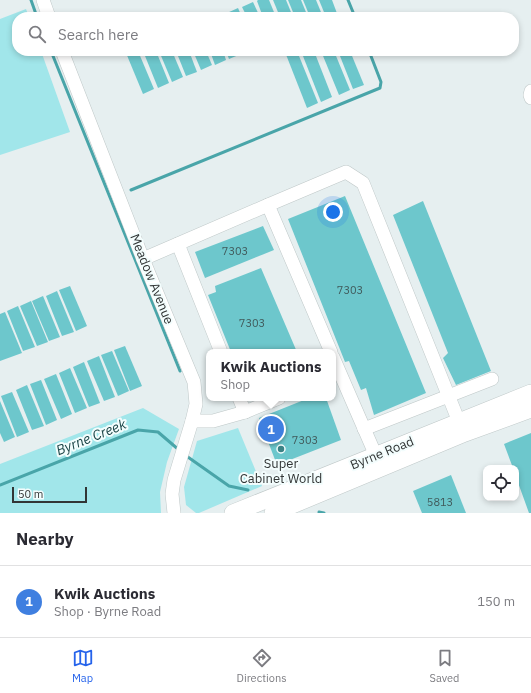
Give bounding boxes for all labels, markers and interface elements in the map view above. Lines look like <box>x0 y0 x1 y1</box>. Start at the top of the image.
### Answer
search box <box>12 12 519 56</box>
icon: search <box>26 23 48 45</box>
text: Search here <box>58 25 138 44</box>
your location <box>323 202 343 222</box>
street label: Meadow Avenue <box>126 231 178 327</box>
house number: 7303 <box>222 244 248 258</box>
house number: 7303 <box>337 283 363 297</box>
house number: 7303 <box>239 316 265 330</box>
popup <box>206 349 336 401</box>
text: Kwik Auctions <box>220 357 322 376</box>
text: Shop <box>220 376 250 393</box>
pin: 1 <box>258 414 284 444</box>
water label: Byrne Creek <box>53 415 129 459</box>
house number: 7303 <box>292 433 318 447</box>
street label: Byrne Road <box>348 433 416 473</box>
marker: Super Cabinet World <box>276 444 286 454</box>
place label: Super Cabinet World <box>240 455 322 487</box>
map controls <box>483 465 519 501</box>
button: locate <box>483 465 519 501</box>
scale bar <box>12 485 87 504</box>
text: 50 m <box>18 487 43 501</box>
house number: 5813 <box>427 495 453 509</box>
text: Nearby <box>16 528 74 550</box>
text: Kwik Auctions <box>54 584 155 603</box>
text: 1 <box>25 593 33 610</box>
text: 150 m <box>477 593 515 610</box>
text: Shop · Byrne Road <box>54 603 161 620</box>
tab: Map <box>72 647 94 685</box>
tab: Directions <box>237 647 287 685</box>
tab: Saved <box>430 647 459 685</box>

